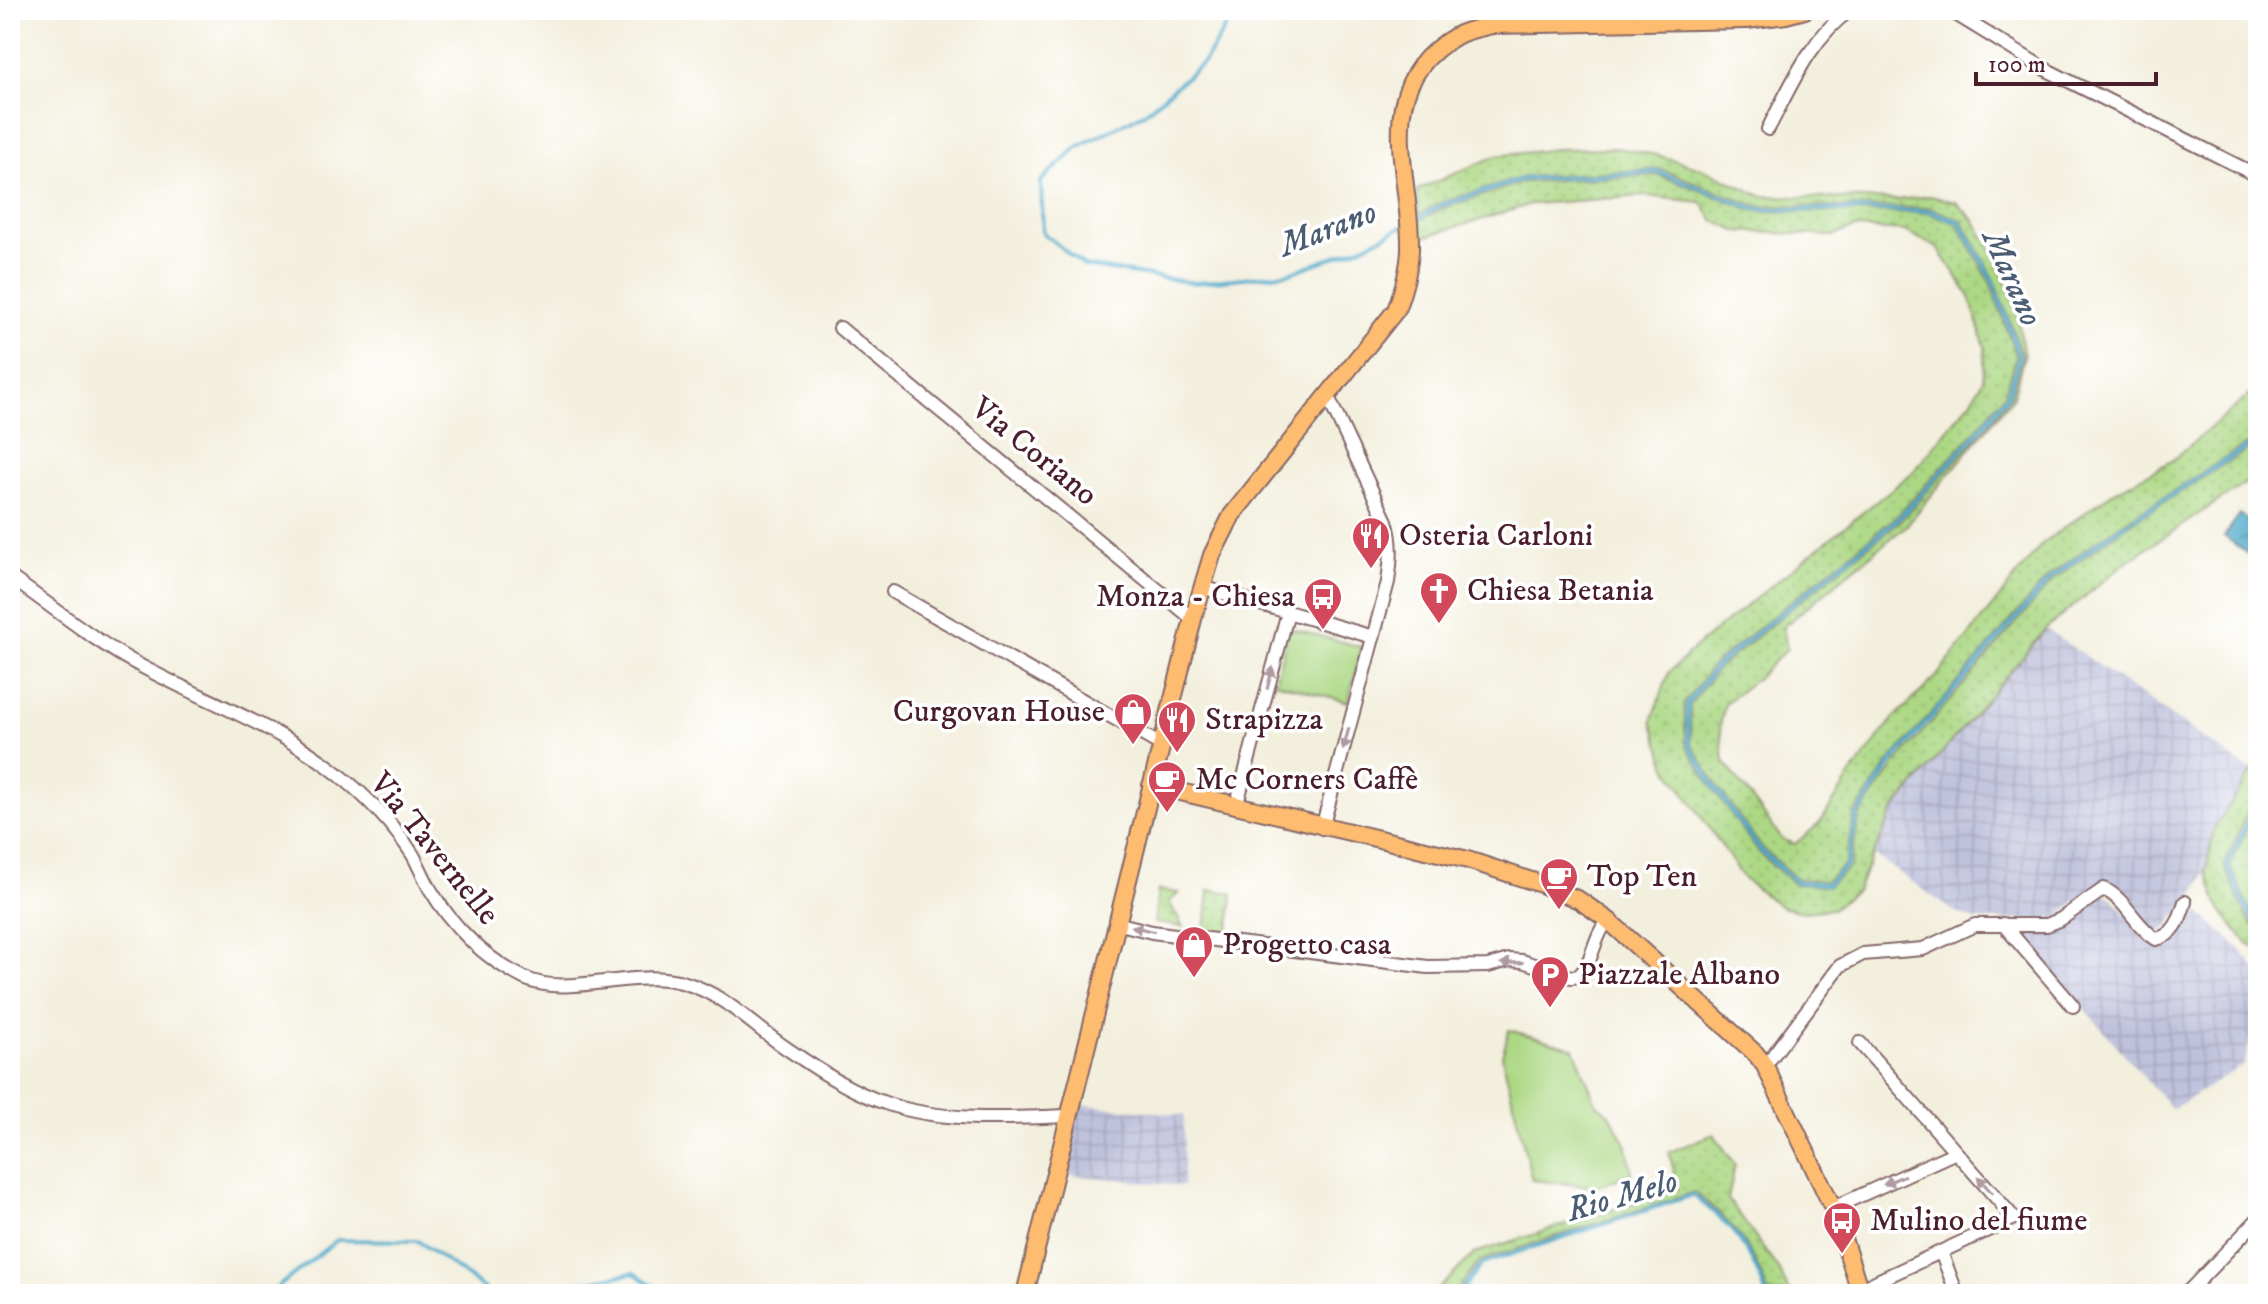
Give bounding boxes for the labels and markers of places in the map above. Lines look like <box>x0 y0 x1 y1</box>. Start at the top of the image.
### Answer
restaurant icon: Osteria Carloni <box>1350 515 1392 570</box>
place label: Osteria Carloni <box>1399 516 1593 556</box>
church icon: Chiesa Betania <box>1418 570 1460 625</box>
place label: Chiesa Betania <box>1467 571 1654 611</box>
bus stop icon: Monza - Chiesa <box>1302 576 1344 631</box>
place label: Monza - Chiesa <box>1096 577 1295 617</box>
shop icon: Curgovan House <box>1112 691 1154 746</box>
place label: Curgovan House <box>893 692 1105 732</box>
restaurant icon: Strapizza <box>1156 699 1198 754</box>
place label: Strapizza <box>1205 700 1324 740</box>
cafe icon: Mc Corners Caffè <box>1146 759 1188 814</box>
place label: Mc Corners Caffè <box>1195 760 1418 800</box>
cafe icon: Top Ten <box>1538 856 1580 911</box>
place label: Top Ten <box>1587 857 1698 897</box>
shop icon: Progetto casa <box>1173 924 1215 979</box>
place label: Progetto casa <box>1222 925 1392 965</box>
parking icon: Piazzale Albano <box>1529 954 1571 1009</box>
place label: Piazzale Albano <box>1578 955 1780 995</box>
bus stop icon: Mulino del fiume <box>1821 1200 1863 1255</box>
place label: Mulino del fiume <box>1870 1201 2087 1241</box>

